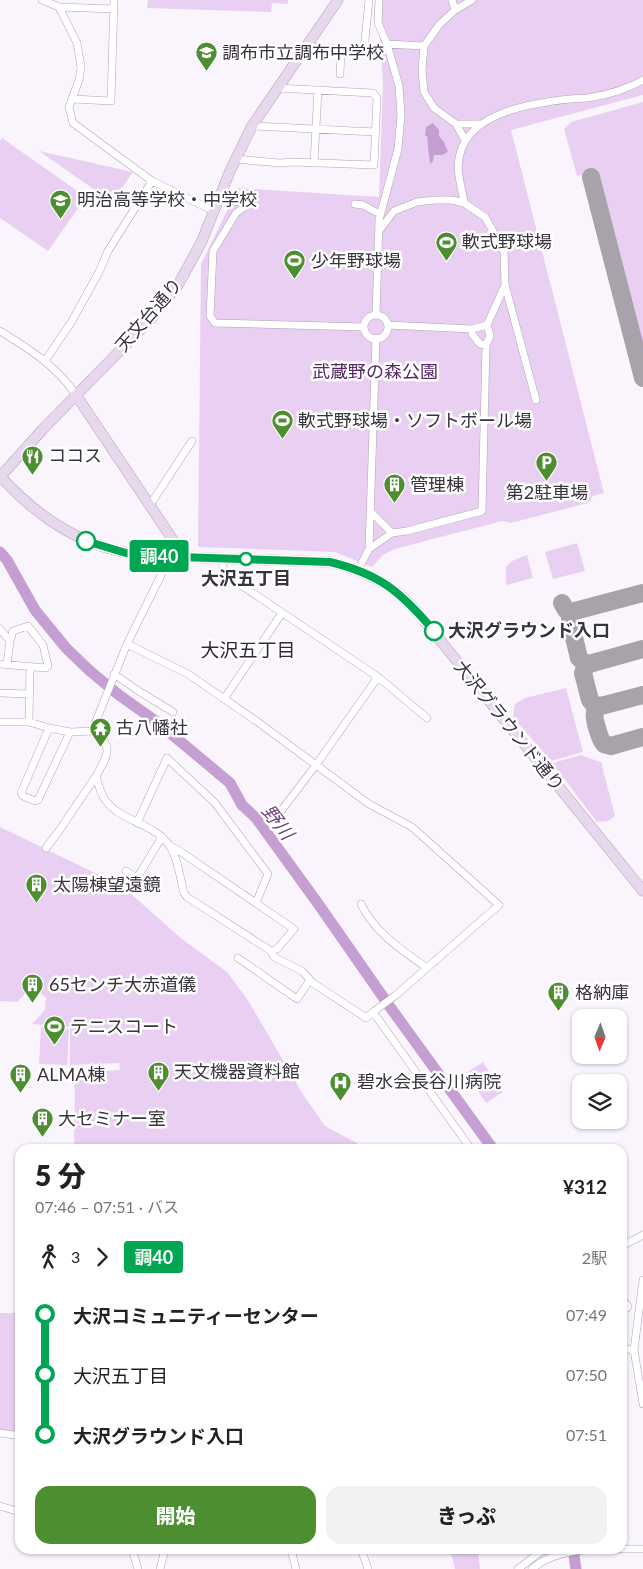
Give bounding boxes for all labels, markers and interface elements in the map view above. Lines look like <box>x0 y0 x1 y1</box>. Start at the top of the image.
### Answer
school or university icon: 調布市立調布中学校 <box>194 41 218 72</box>
place label: 調布市立調布中学校 <box>222 41 384 63</box>
school or university icon: 明治高等学校・中学校 <box>49 188 73 219</box>
place label: 明治高等学校・中学校 <box>77 188 257 210</box>
sports icon: 軟式野球場 <box>434 230 458 261</box>
place label: 軟式野球場 <box>462 230 552 252</box>
sports icon: 少年野球場 <box>283 249 307 280</box>
place label: 少年野球場 <box>311 249 401 271</box>
street label: 天文台通り <box>110 273 186 356</box>
park label: 武蔵野の森公園 <box>312 360 438 382</box>
sports icon: 軟式野球場・ソフトボール場 <box>270 409 294 440</box>
place label: 軟式野球場・ソフトボール場 <box>298 409 532 431</box>
restaurant icon: ココス <box>20 444 44 475</box>
place label: ココス <box>48 444 102 466</box>
parking icon: 第2駐車場 <box>535 451 559 482</box>
building icon: 管理棟 <box>382 473 406 504</box>
place label: 管理棟 <box>410 473 464 495</box>
place label: 第2駐車場 <box>506 481 588 503</box>
unlabelled marker <box>76 531 96 551</box>
line badge: 調40 <box>130 540 188 572</box>
text: 調40 <box>140 545 178 567</box>
marker: 大沢五丁目 <box>239 552 253 566</box>
place label: 大沢五丁目 <box>201 567 291 589</box>
place label: 大沢グラウンド入口 <box>448 619 610 641</box>
marker: 大沢グラウンド入口 <box>424 621 444 641</box>
district label: 大沢五丁目 <box>200 638 296 661</box>
street label: 大沢グラウンド通り <box>450 655 569 795</box>
temple icon: 古八幡社 <box>88 716 112 747</box>
place label: 古八幡社 <box>116 716 188 738</box>
water label: 野川 <box>258 800 300 845</box>
building icon: 太陽棟望遠鏡 <box>25 873 49 904</box>
place label: 太陽棟望遠鏡 <box>53 873 161 895</box>
building icon: 65センチ大赤道儀 <box>21 973 45 1004</box>
place label: 65センチ大赤道儀 <box>49 973 196 995</box>
building icon: 格納庫 <box>547 981 571 1012</box>
place label: 格納庫 <box>575 981 629 1003</box>
north arrow <box>572 1009 628 1064</box>
map controls <box>572 1009 627 1129</box>
sports icon: テニスコート <box>42 1015 66 1046</box>
place label: テニスコート <box>70 1015 178 1037</box>
building icon: 天文機器資料館 <box>146 1060 170 1091</box>
place label: 天文機器資料館 <box>174 1060 300 1082</box>
building icon: ALMA棟 <box>9 1063 33 1094</box>
place label: ALMA棟 <box>37 1063 105 1085</box>
hospital icon: 碧水会長谷川病院 <box>329 1070 353 1101</box>
place label: 碧水会長谷川病院 <box>357 1070 501 1092</box>
button: layers <box>572 1074 627 1129</box>
building icon: 大セミナー室 <box>30 1107 54 1138</box>
place label: 大セミナー室 <box>58 1107 166 1129</box>
text: 5 分 <box>35 1158 86 1192</box>
text: ¥312 <box>563 1175 607 1198</box>
text: 07:46 – 07:51 · バス <box>35 1197 179 1216</box>
icon: walk <box>35 1243 63 1271</box>
icon: forward <box>88 1243 116 1271</box>
text: 調40 <box>134 1246 173 1268</box>
text: 3 <box>71 1247 80 1266</box>
text: 2駅 <box>582 1248 607 1267</box>
text: 大沢コミュニティーセンター <box>73 1304 319 1327</box>
text: 07:49 <box>566 1305 607 1324</box>
text: 大沢五丁目 <box>73 1364 168 1387</box>
text: 07:50 <box>566 1365 607 1384</box>
text: 大沢グラウンド入口 <box>73 1424 244 1447</box>
text: 07:51 <box>566 1425 607 1444</box>
button: 開始 <box>35 1486 316 1544</box>
button: きっぷ <box>326 1486 607 1544</box>

